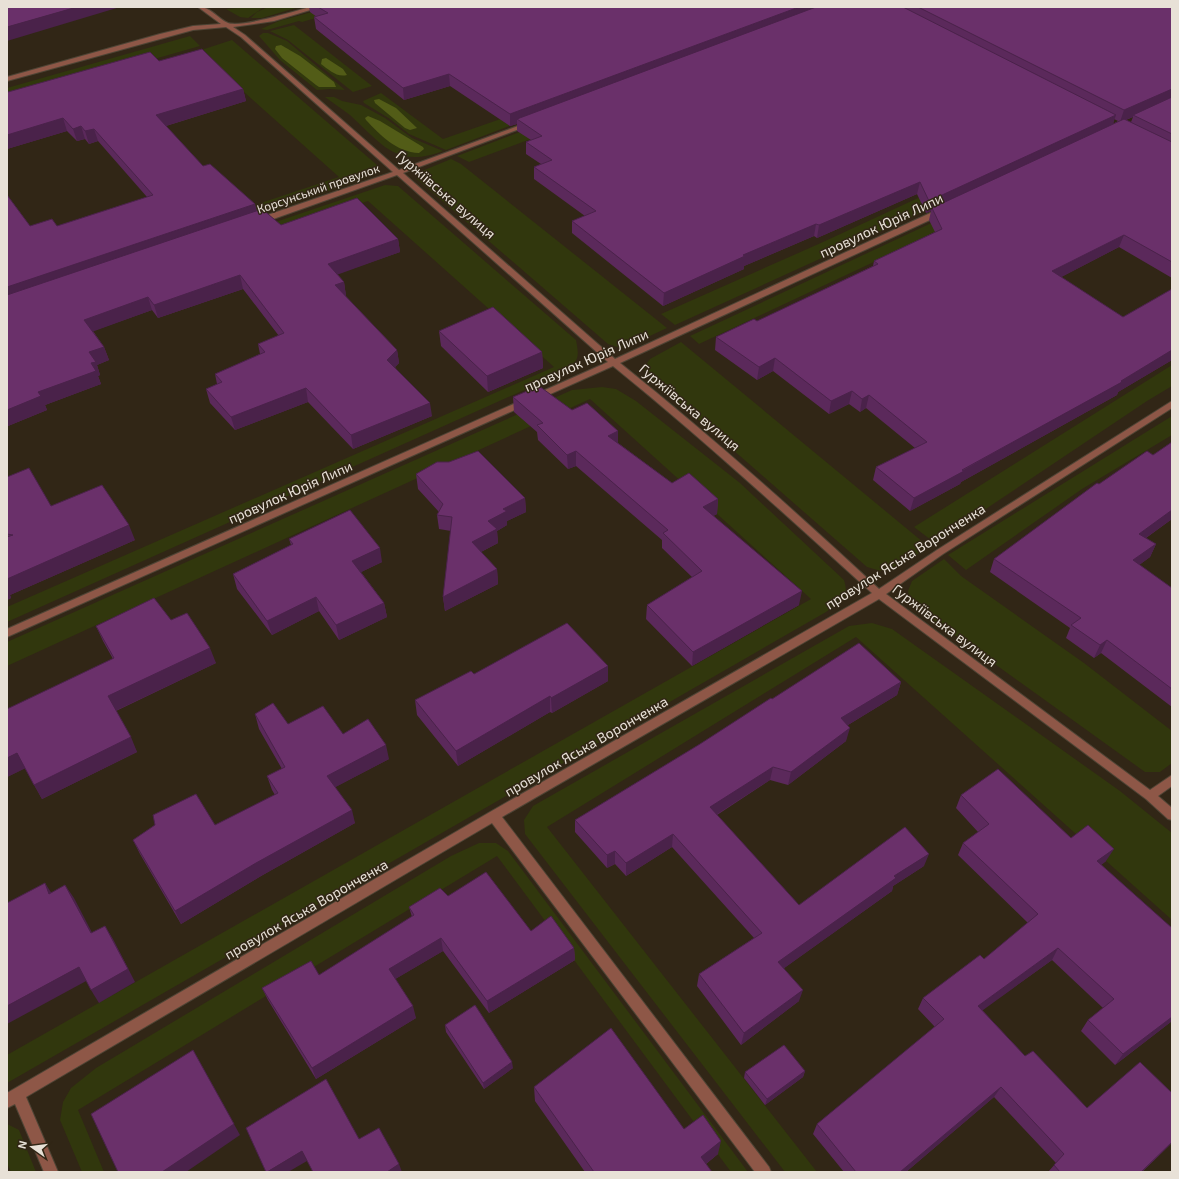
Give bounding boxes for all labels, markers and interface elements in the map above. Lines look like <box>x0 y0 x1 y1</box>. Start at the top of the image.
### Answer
street label: Гуржіївська вулиця <box>393 146 499 242</box>
street label: Корсунський провулок <box>255 160 382 217</box>
street label: провулок Юрія Липи <box>817 189 945 261</box>
street label: провулок Юрія Липи <box>521 325 651 395</box>
street label: Гуржіївська вулиця <box>636 360 744 454</box>
street label: провулок Юрія Липи <box>225 457 355 527</box>
street label: провулок Яська Воронченка <box>822 500 988 612</box>
street label: Гуржіївська вулиця <box>889 580 1001 670</box>
street label: провулок Яська Воронченка <box>501 692 671 800</box>
street label: провулок Яська Воронченка <box>221 855 391 963</box>
north arrow <box>12 1127 52 1167</box>
text: N <box>15 1139 29 1150</box>

